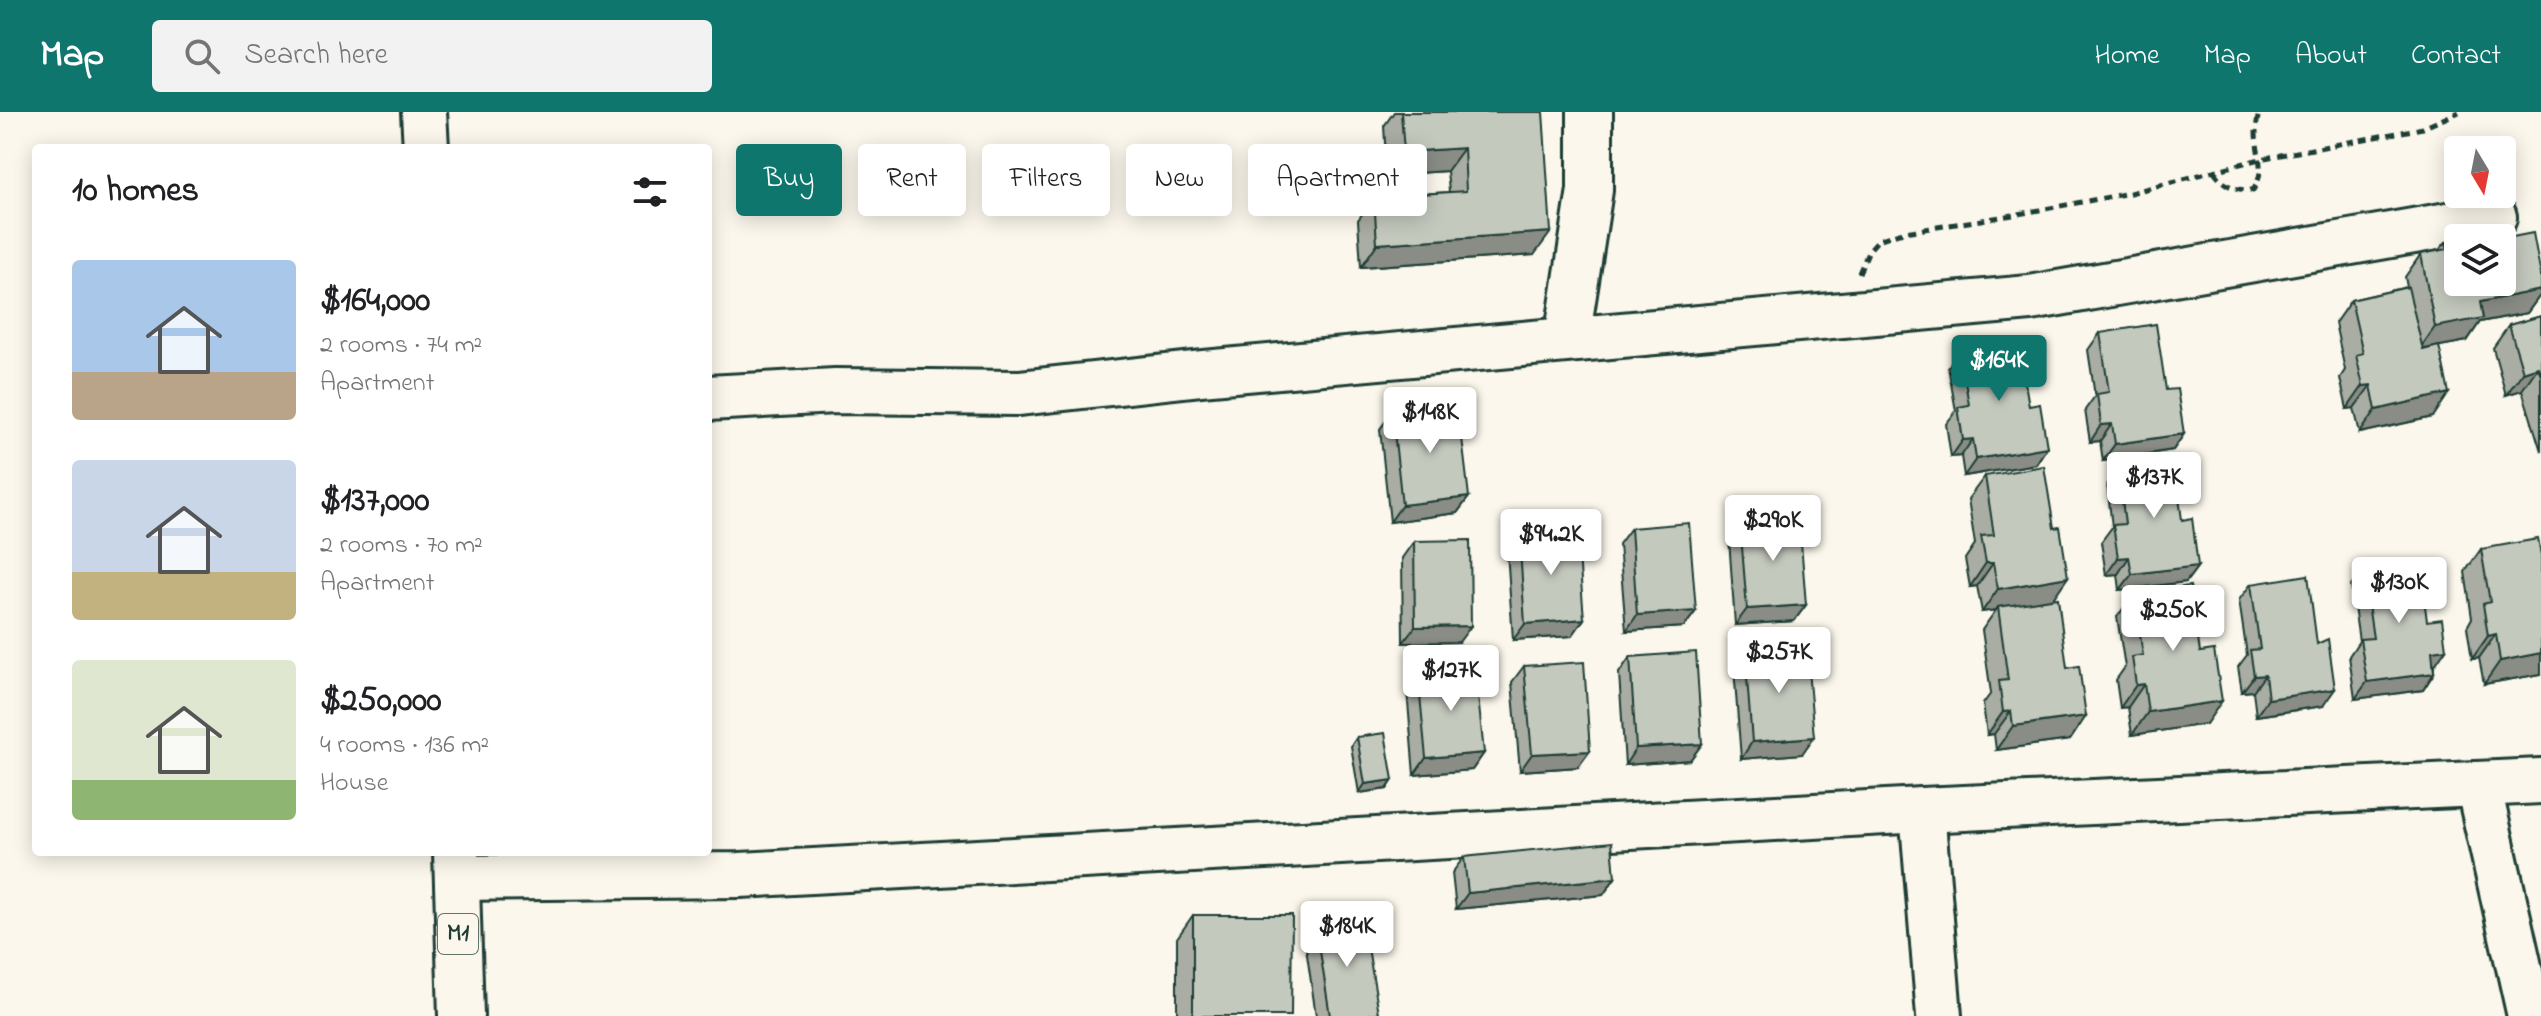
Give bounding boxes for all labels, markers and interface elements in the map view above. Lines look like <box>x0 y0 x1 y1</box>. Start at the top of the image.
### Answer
search box <box>152 20 712 92</box>
text: Map <box>40 28 104 84</box>
icon: search <box>180 34 224 78</box>
text: Search here <box>244 34 388 78</box>
text: Home <box>2094 36 2160 77</box>
text: Map <box>2204 36 2251 77</box>
text: About <box>2295 36 2367 77</box>
text: Contact <box>2411 36 2501 77</box>
north arrow <box>2444 136 2516 208</box>
map controls <box>2444 136 2516 296</box>
chip: Buy <box>736 144 842 216</box>
chip: Rent <box>858 144 966 216</box>
chip: Filters <box>982 144 1110 216</box>
chip: New <box>1126 144 1232 216</box>
chip: Apartment <box>1248 144 1427 216</box>
text: 10 homes <box>72 167 199 217</box>
icon: filters <box>628 170 672 214</box>
button: layers <box>2444 224 2516 296</box>
text: $164,000 <box>320 277 430 327</box>
icon: home <box>136 292 232 388</box>
text: 2 rooms · 74 m² <box>320 327 482 365</box>
pin: $164K <box>1943 335 2055 403</box>
text: $164K <box>1970 342 2028 380</box>
text: Apartment <box>320 365 434 403</box>
pin: $148K <box>1374 387 1486 455</box>
text: $148K <box>1401 394 1459 432</box>
pin: $137K <box>2098 452 2210 520</box>
text: $137K <box>2125 459 2183 497</box>
text: $137,000 <box>320 477 429 527</box>
icon: home <box>136 492 232 588</box>
pin: $290K <box>1717 495 1829 563</box>
text: $290K <box>1743 502 1803 540</box>
pin: $94.2K <box>1486 509 1616 577</box>
text: $94.2K <box>1518 516 1584 554</box>
text: 2 rooms · 70 m² <box>320 527 483 565</box>
pin: $130K <box>2343 557 2455 625</box>
text: $130K <box>2370 564 2428 602</box>
text: Apartment <box>320 565 434 603</box>
pin: $250K <box>2117 585 2229 653</box>
text: $250K <box>2139 592 2207 630</box>
pin: $257K <box>1723 627 1835 695</box>
text: $257K <box>1746 634 1812 672</box>
pin: $127K <box>1395 645 1507 713</box>
text: $127K <box>1421 652 1481 690</box>
text: $250,000 <box>320 677 442 727</box>
icon: home <box>136 692 232 788</box>
text: 4 rooms · 136 m² <box>320 727 489 765</box>
text: House <box>320 765 388 803</box>
pin: $184K <box>1291 901 1403 969</box>
text: $184K <box>1318 908 1376 946</box>
road number: M1 <box>438 914 478 954</box>

